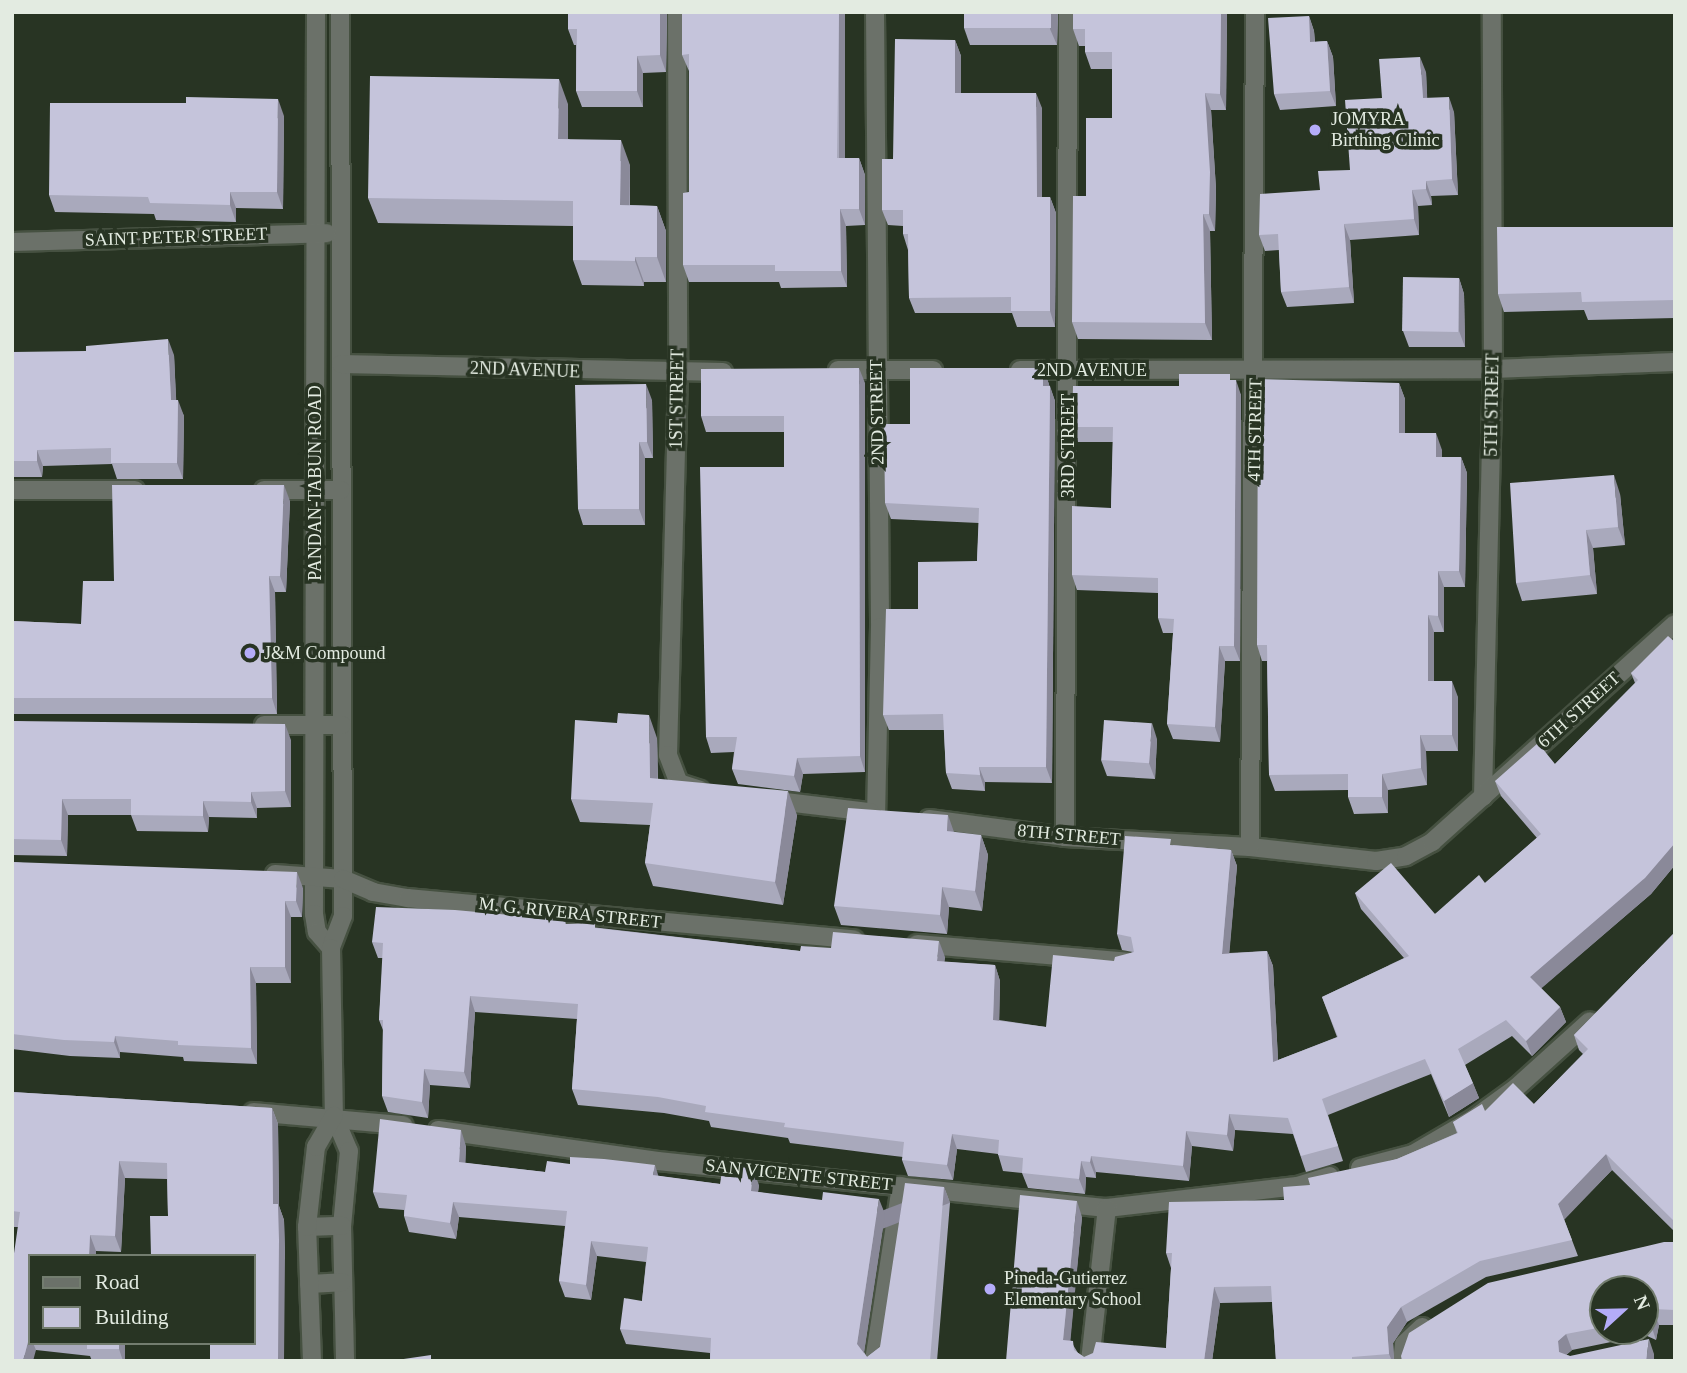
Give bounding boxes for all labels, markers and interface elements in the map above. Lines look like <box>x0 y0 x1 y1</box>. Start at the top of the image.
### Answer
place label: JOMYRA Birthing Clinic <box>1331 109 1440 152</box>
marker: JOMYRA Birthing Clinic <box>1305 120 1325 140</box>
street label: SAINT PETER STREET <box>84 223 268 251</box>
street label: 1ST STREET <box>665 349 689 449</box>
street label: 5TH STREET <box>1480 353 1504 457</box>
street label: 2ND AVENUE <box>469 357 581 383</box>
street label: 2ND STREET <box>865 359 889 465</box>
street label: 2ND AVENUE <box>1036 359 1148 381</box>
street label: 4TH STREET <box>1243 378 1267 482</box>
street label: PANDAN-TABUN ROAD <box>304 385 326 581</box>
street label: 3RD STREET <box>1057 394 1079 498</box>
place label: J&M Compound <box>264 642 386 664</box>
marker: J&M Compound <box>242 645 258 661</box>
street label: 6TH STREET <box>1533 667 1625 753</box>
street label: 8TH STREET <box>1017 820 1121 850</box>
street label: M. G. RIVERA STREET <box>477 893 663 933</box>
street label: SAN VICENTE STREET <box>704 1154 894 1196</box>
legend <box>28 1254 256 1345</box>
place label: Pineda-Gutierrez Elementary School <box>1004 1268 1141 1310</box>
text: Road <box>95 1270 139 1294</box>
north arrow <box>1589 1275 1659 1345</box>
marker: Pineda-Gutierrez Elementary School <box>982 1281 998 1297</box>
text: N <box>1630 1292 1654 1313</box>
text: Building <box>95 1305 169 1329</box>

